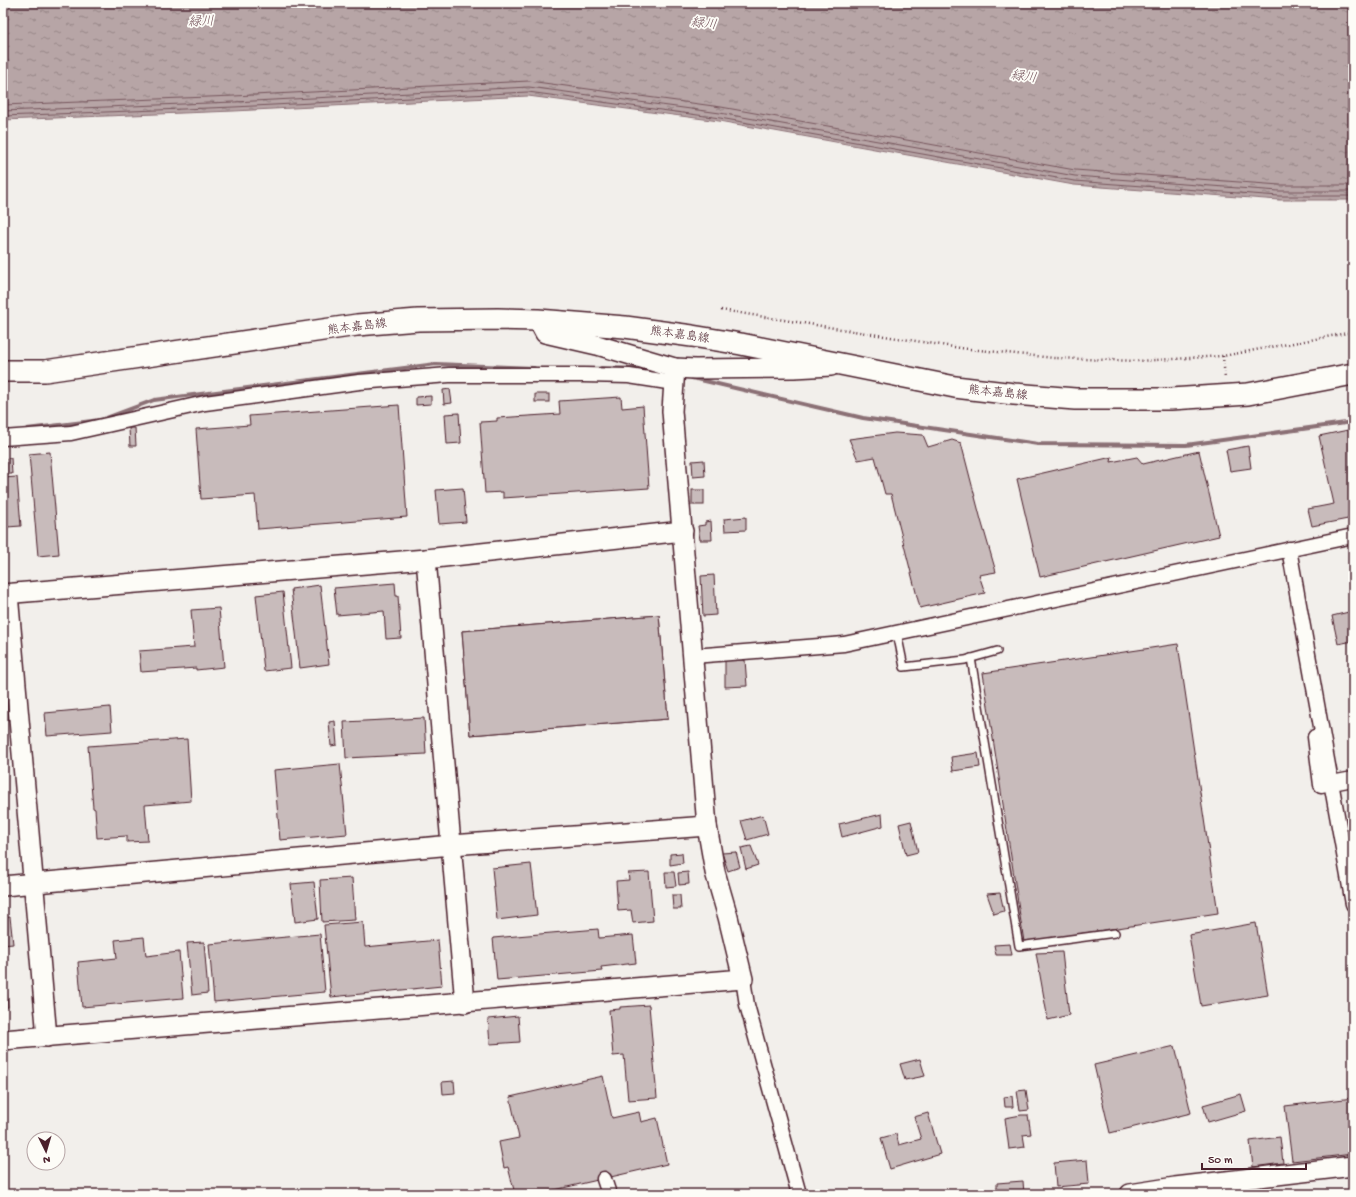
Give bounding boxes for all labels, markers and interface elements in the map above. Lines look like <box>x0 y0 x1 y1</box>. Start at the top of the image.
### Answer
water label: 緑川 <box>188 14 214 30</box>
water label: 緑川 <box>690 14 718 34</box>
water label: 緑川 <box>1010 67 1038 87</box>
street label: 熊本嘉島線 <box>326 316 388 339</box>
street label: 熊本嘉島線 <box>649 324 711 347</box>
street label: 熊本嘉島線 <box>967 383 1028 404</box>
north arrow <box>26 1131 66 1171</box>
scale bar <box>1202 1145 1306 1171</box>
text: N <box>43 1153 51 1165</box>
text: 50 m <box>1208 1154 1233 1168</box>

